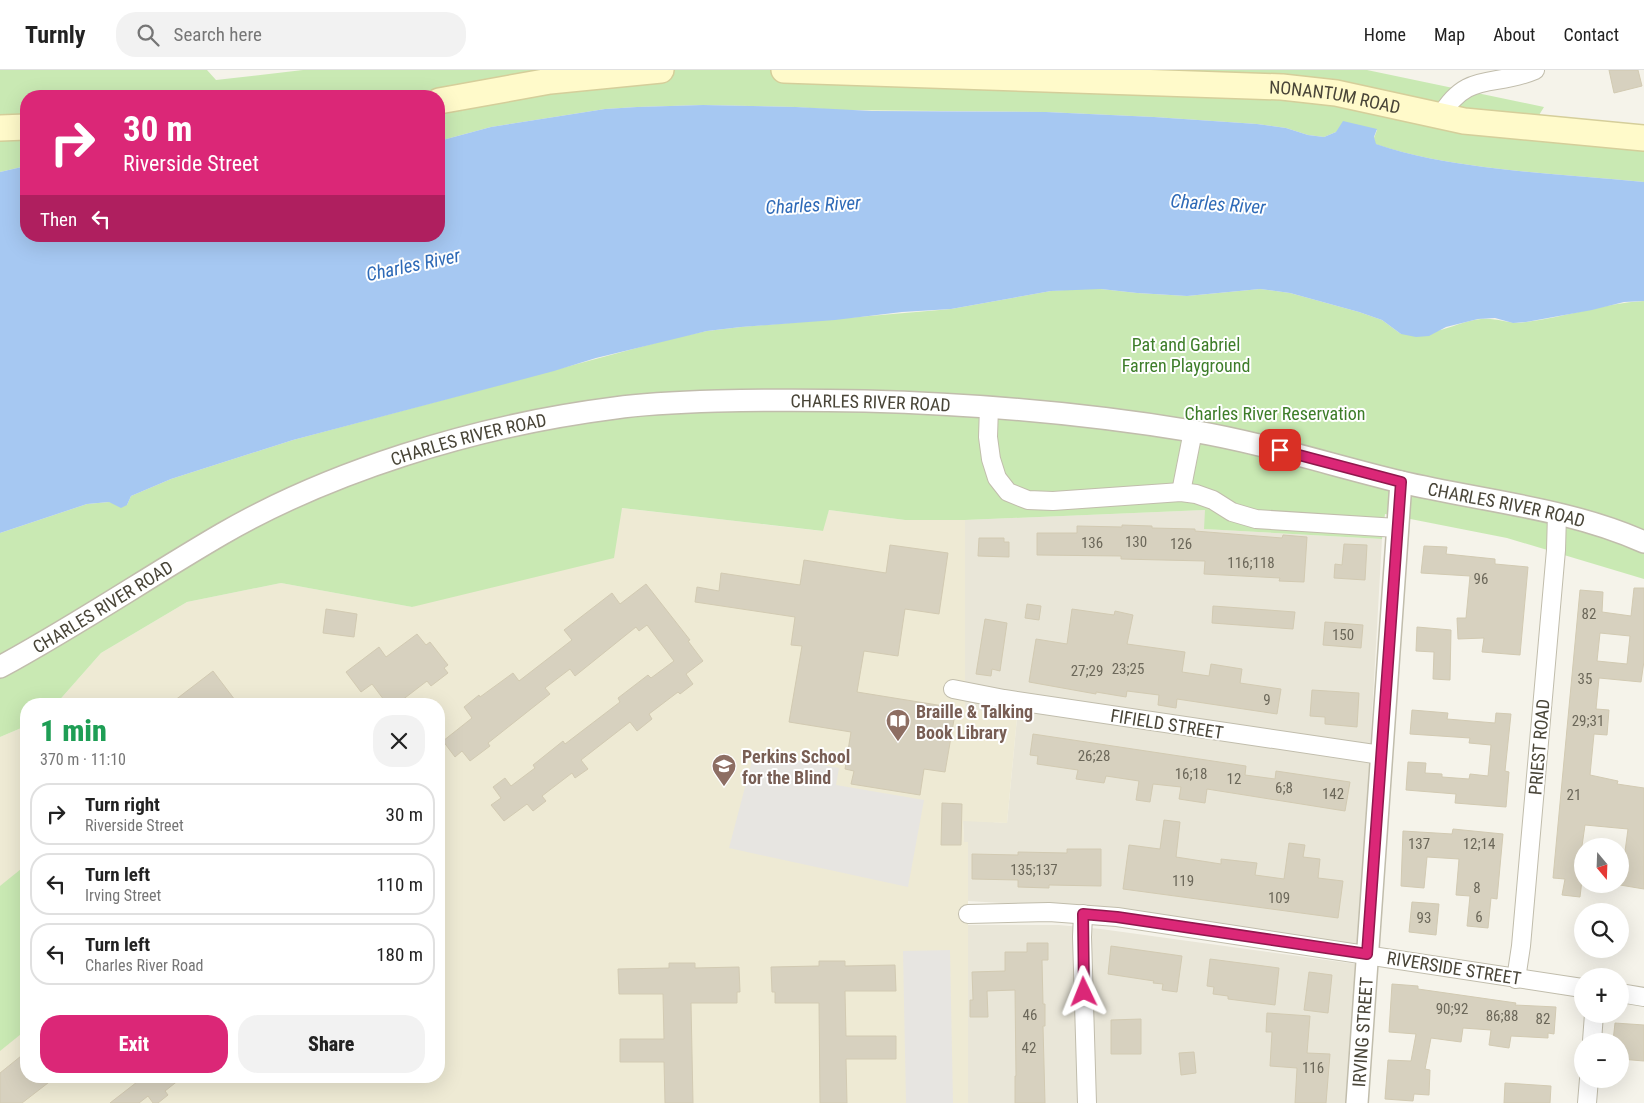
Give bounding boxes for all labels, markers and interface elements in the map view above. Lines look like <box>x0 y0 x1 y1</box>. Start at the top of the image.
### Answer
search box <box>116 12 466 57</box>
text: Turnly <box>25 21 86 49</box>
icon: search <box>134 21 162 49</box>
text: Search here <box>174 23 262 46</box>
text: Home <box>1364 24 1406 45</box>
text: Map <box>1434 24 1465 45</box>
text: About <box>1493 24 1535 45</box>
text: Contact <box>1563 24 1619 45</box>
street label: NONANTUM ROAD <box>1269 76 1402 117</box>
text: 30 m <box>123 109 192 150</box>
icon: right <box>40 110 105 175</box>
text: Riverside Street <box>123 151 259 176</box>
water label: Charles River <box>1170 189 1267 219</box>
water label: Charles River <box>765 191 862 219</box>
icon: left <box>87 205 115 233</box>
text: Then <box>40 208 77 231</box>
water label: Charles River <box>364 244 462 286</box>
park label: Pat and Gabriel Farren Playground <box>1122 334 1250 376</box>
street label: CHARLES RIVER ROAD <box>791 390 951 415</box>
park label: Charles River Reservation <box>1185 403 1365 424</box>
street label: CHARLES RIVER ROAD <box>388 409 548 469</box>
pin <box>1259 429 1301 471</box>
icon: arrive <box>1266 436 1294 464</box>
street label: CHARLES RIVER ROAD <box>1426 478 1588 531</box>
house number: 130 <box>1125 533 1147 551</box>
house number: 136 <box>1081 534 1103 552</box>
house number: 126 <box>1170 535 1192 553</box>
house number: 116;118 <box>1227 554 1275 572</box>
street label: CHARLES RIVER ROAD <box>29 556 176 657</box>
house number: 96 <box>1474 570 1488 588</box>
house number: 82 <box>1582 605 1596 623</box>
house number: 150 <box>1332 626 1354 644</box>
house number: 23;25 <box>1112 660 1144 678</box>
house number: 27;29 <box>1071 662 1103 680</box>
house number: 35 <box>1578 670 1592 688</box>
house number: 9 <box>1263 691 1271 709</box>
street label: PRIEST ROAD <box>1524 698 1554 796</box>
place label: Braille & Talking Book Library <box>916 701 1033 743</box>
street label: FIFIELD STREET <box>1109 705 1225 743</box>
library icon: Braille & Talking Book Library <box>885 708 911 742</box>
house number: 29;31 <box>1572 712 1604 730</box>
text: 1 min <box>40 713 107 748</box>
button: close <box>373 715 425 767</box>
place label: Perkins School for the Blind <box>742 746 850 788</box>
house number: 26;28 <box>1078 747 1110 765</box>
text: 370 m · 11:10 <box>40 750 126 769</box>
school or university icon: Perkins School for the Blind <box>711 753 737 787</box>
house number: 16;18 <box>1175 765 1207 783</box>
house number: 12 <box>1227 770 1241 788</box>
house number: 6;8 <box>1275 779 1293 797</box>
house number: 142 <box>1322 785 1344 803</box>
house number: 21 <box>1567 786 1581 804</box>
text: Turn right <box>85 793 160 816</box>
icon: right <box>42 800 70 828</box>
text: 30 m <box>386 803 423 826</box>
text: Riverside Street <box>85 816 184 835</box>
house number: 137 <box>1408 835 1430 853</box>
house number: 12;14 <box>1463 835 1495 853</box>
north arrow <box>1574 838 1629 892</box>
map controls <box>1574 838 1629 1088</box>
house number: 135;137 <box>1010 861 1058 879</box>
text: Turn left <box>85 863 150 886</box>
icon: left <box>42 870 70 898</box>
house number: 119 <box>1172 872 1194 890</box>
text: 110 m <box>376 873 423 896</box>
house number: 8 <box>1473 879 1481 897</box>
text: Irving Street <box>85 886 161 905</box>
house number: 109 <box>1268 889 1290 907</box>
button: search <box>1574 903 1629 958</box>
house number: 6 <box>1475 908 1483 926</box>
house number: 93 <box>1417 909 1431 927</box>
text: Turn left <box>85 933 150 956</box>
icon: left <box>42 940 70 968</box>
text: 180 m <box>376 943 423 966</box>
street label: RIVERSIDE STREET <box>1385 947 1523 989</box>
text: Charles River Road <box>85 956 204 975</box>
position arrow <box>1057 965 1109 1017</box>
button: + <box>1574 968 1629 1023</box>
street label: IRVING STREET <box>1348 976 1376 1088</box>
house number: 90;92 <box>1436 1000 1468 1018</box>
house number: 46 <box>1023 1006 1037 1024</box>
house number: 86;88 <box>1486 1007 1518 1025</box>
house number: 82 <box>1536 1010 1550 1028</box>
button: Exit <box>40 1015 228 1073</box>
button: Share <box>238 1015 425 1073</box>
button: − <box>1574 1033 1629 1088</box>
house number: 42 <box>1022 1039 1036 1057</box>
house number: 116 <box>1302 1059 1324 1077</box>

